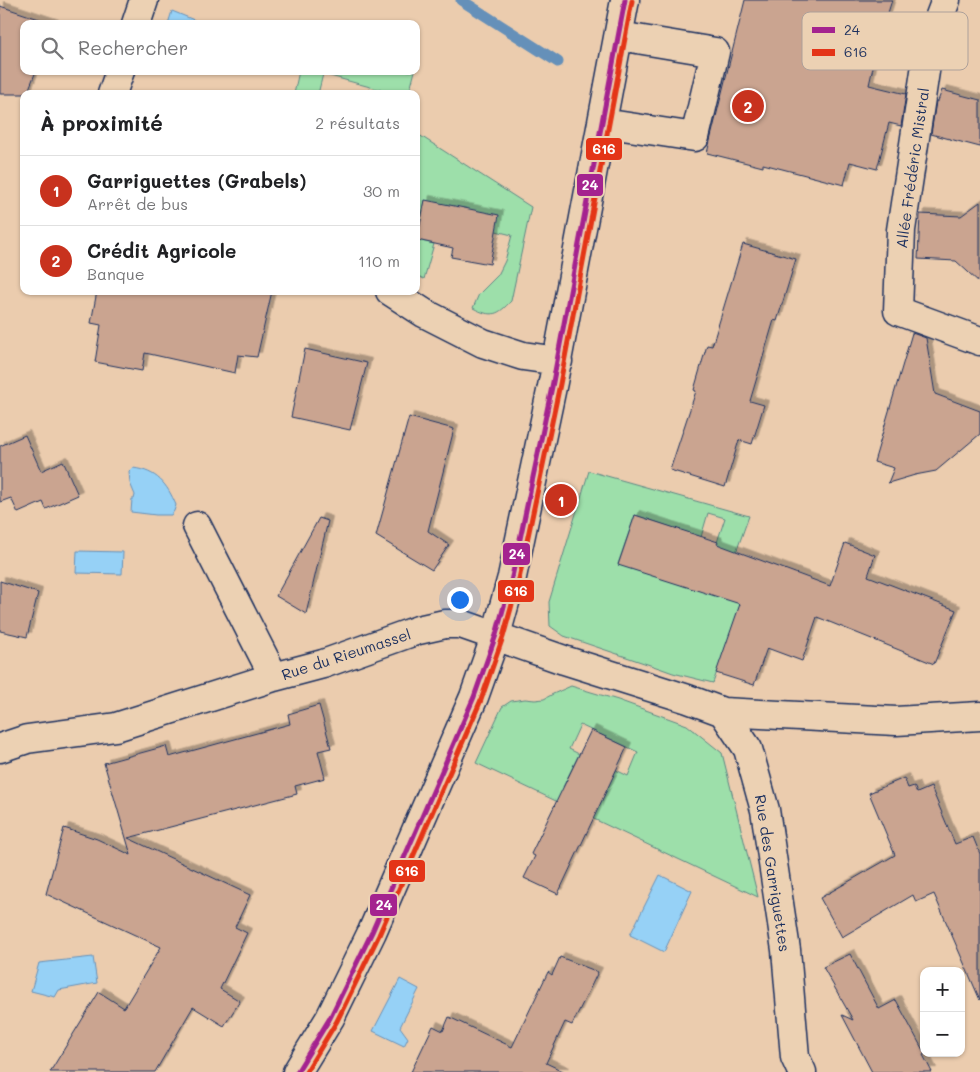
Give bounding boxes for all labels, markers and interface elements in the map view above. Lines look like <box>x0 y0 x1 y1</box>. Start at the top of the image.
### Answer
legend <box>802 12 968 70</box>
search box <box>20 20 420 75</box>
text: 24 <box>844 20 861 39</box>
icon: search <box>38 34 66 62</box>
text: Rechercher <box>78 35 188 60</box>
text: 616 <box>844 42 867 61</box>
street label: Allée Frédéric Mistral <box>891 86 933 250</box>
pin: 2 <box>732 87 764 125</box>
text: À proximité <box>40 109 163 136</box>
text: 2 résultats <box>315 112 400 133</box>
line badge: 616 <box>585 137 623 161</box>
text: 616 <box>592 139 616 158</box>
text: Garriguettes (Grabels) <box>87 168 306 193</box>
line badge: 24 <box>576 173 604 197</box>
text: 24 <box>582 175 598 194</box>
text: 1 <box>52 180 60 201</box>
text: 30 m <box>363 180 400 201</box>
text: Arrêt de bus <box>87 193 188 214</box>
text: Crédit Agricole <box>87 238 236 263</box>
text: 2 <box>52 250 60 271</box>
text: 110 m <box>358 250 400 271</box>
text: Banque <box>87 263 145 284</box>
pin: 1 <box>545 481 577 519</box>
line badge: 24 <box>502 542 531 566</box>
text: 24 <box>509 544 525 563</box>
line badge: 616 <box>497 579 535 603</box>
text: 616 <box>504 581 528 600</box>
your location <box>447 587 473 613</box>
street label: Rue du Rieumassel <box>279 624 413 684</box>
street label: Rue des Garriguettes <box>751 793 795 953</box>
line badge: 616 <box>388 859 426 883</box>
text: 616 <box>395 861 419 880</box>
line badge: 24 <box>369 893 398 917</box>
text: 24 <box>376 895 392 914</box>
map controls <box>920 967 965 1057</box>
button: + <box>920 967 965 1012</box>
button: − <box>920 1012 965 1057</box>

